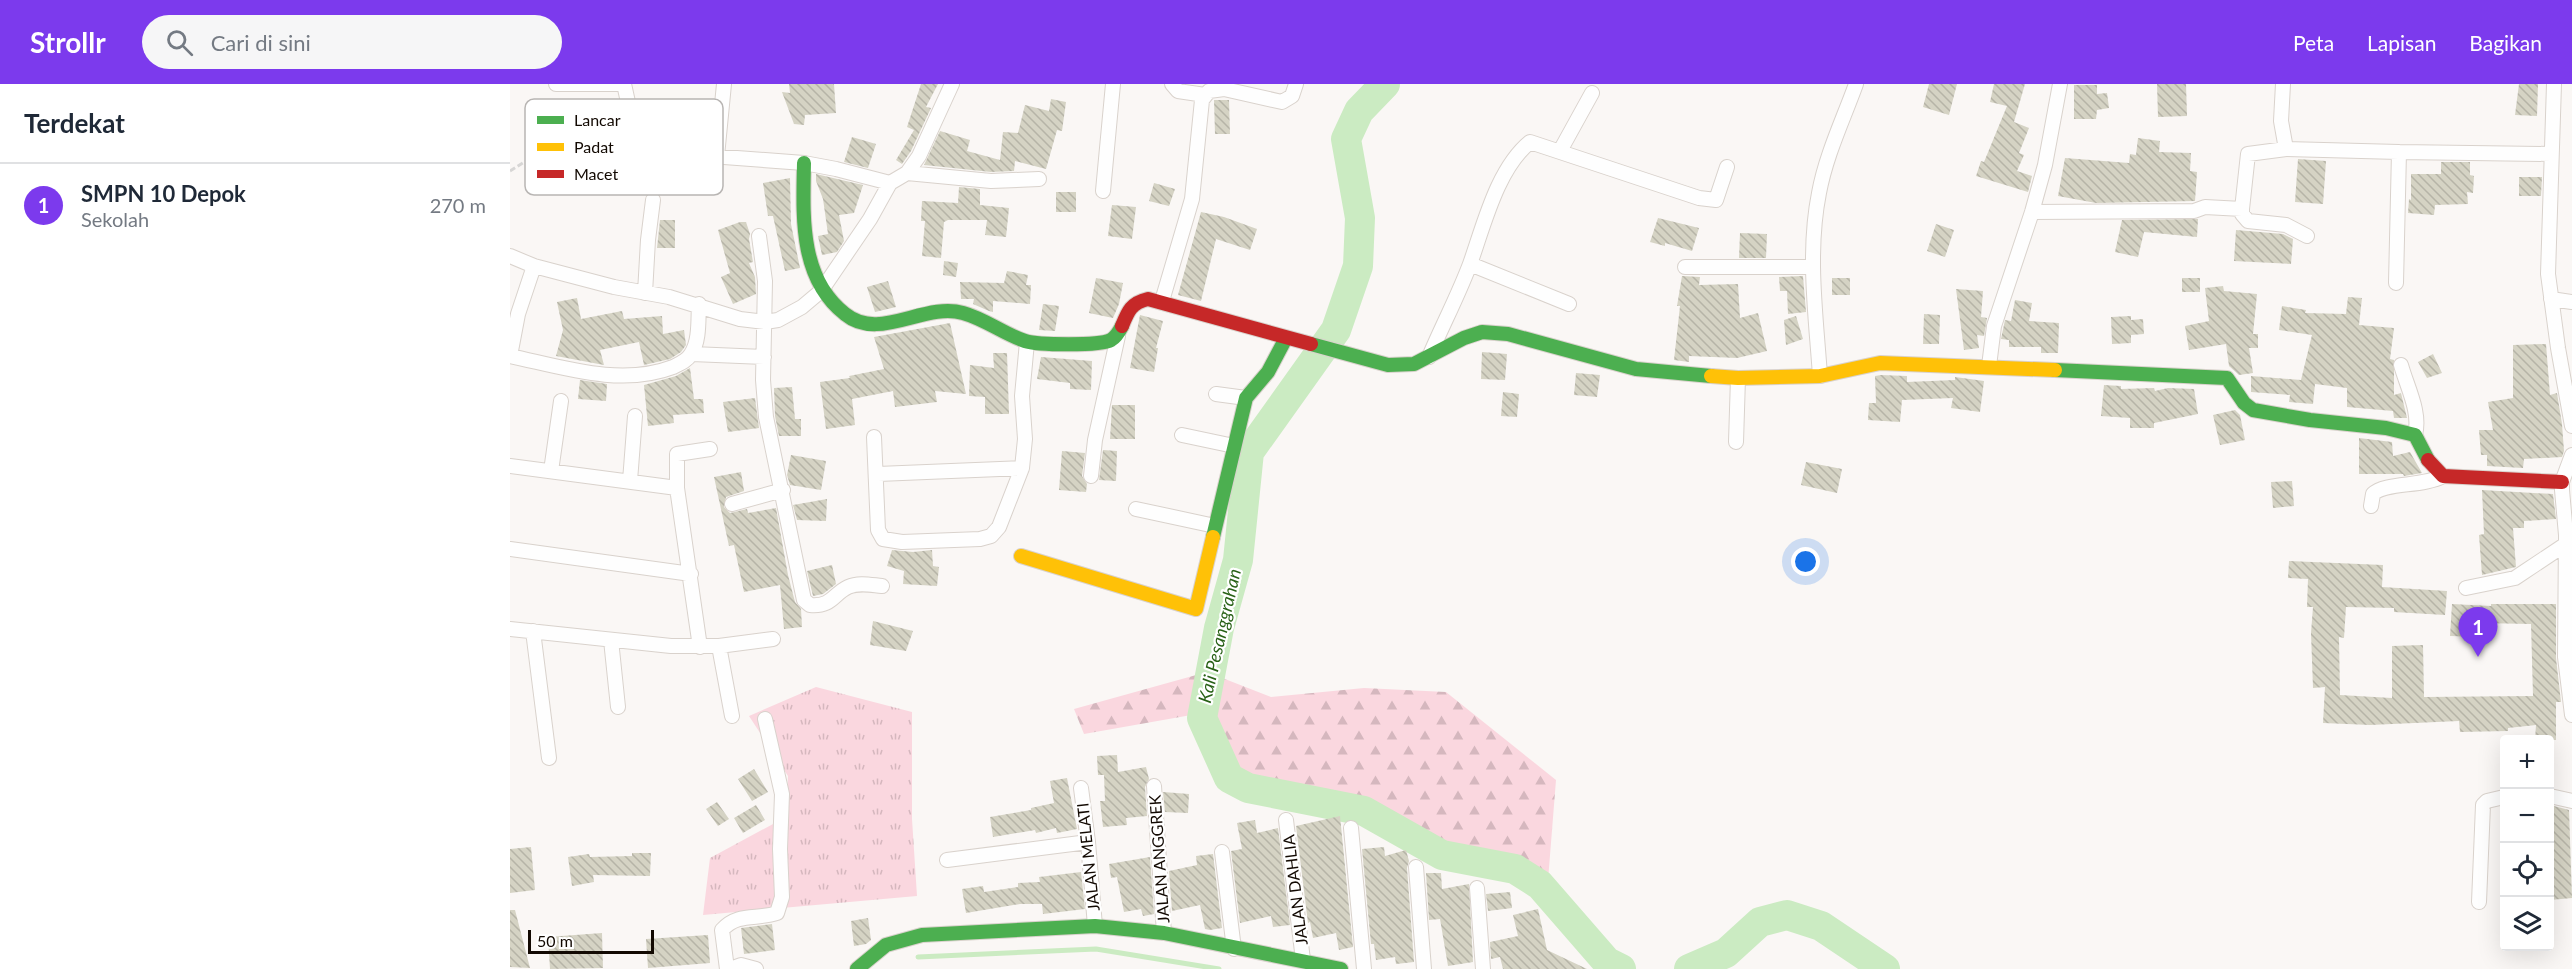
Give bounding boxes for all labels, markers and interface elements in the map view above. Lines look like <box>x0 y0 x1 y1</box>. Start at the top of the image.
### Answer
search box <box>142 15 562 69</box>
text: Strollr <box>30 25 106 59</box>
icon: search <box>163 26 196 59</box>
text: Cari di sini <box>211 29 311 56</box>
text: Peta <box>2293 30 2334 55</box>
text: Lapisan <box>2367 30 2436 55</box>
text: Bagikan <box>2469 30 2542 55</box>
legend <box>525 99 723 195</box>
text: Terdekat <box>24 107 125 139</box>
text: Lancar <box>574 110 621 129</box>
text: Padat <box>574 137 614 156</box>
text: Macet <box>574 164 618 183</box>
text: SMPN 10 Depok <box>81 180 246 207</box>
text: 1 <box>38 193 49 217</box>
text: 270 m <box>430 193 486 217</box>
text: Sekolah <box>81 207 149 231</box>
your location <box>1791 547 1820 576</box>
water label: Kali Pesanggrahan <box>1193 567 1245 705</box>
pin: 1 <box>2458 608 2498 657</box>
map controls <box>2500 735 2554 951</box>
button: + <box>2500 735 2554 789</box>
button: − <box>2500 789 2554 843</box>
street label: JALAN ANGGREK <box>1145 794 1172 924</box>
street label: JALAN MELATI <box>1072 802 1103 912</box>
street label: JALAN DAHLIA <box>1278 834 1311 946</box>
button: locate <box>2500 843 2554 897</box>
button: layers <box>2500 897 2554 951</box>
scale bar <box>528 927 654 954</box>
text: 50 m <box>537 931 573 950</box>

